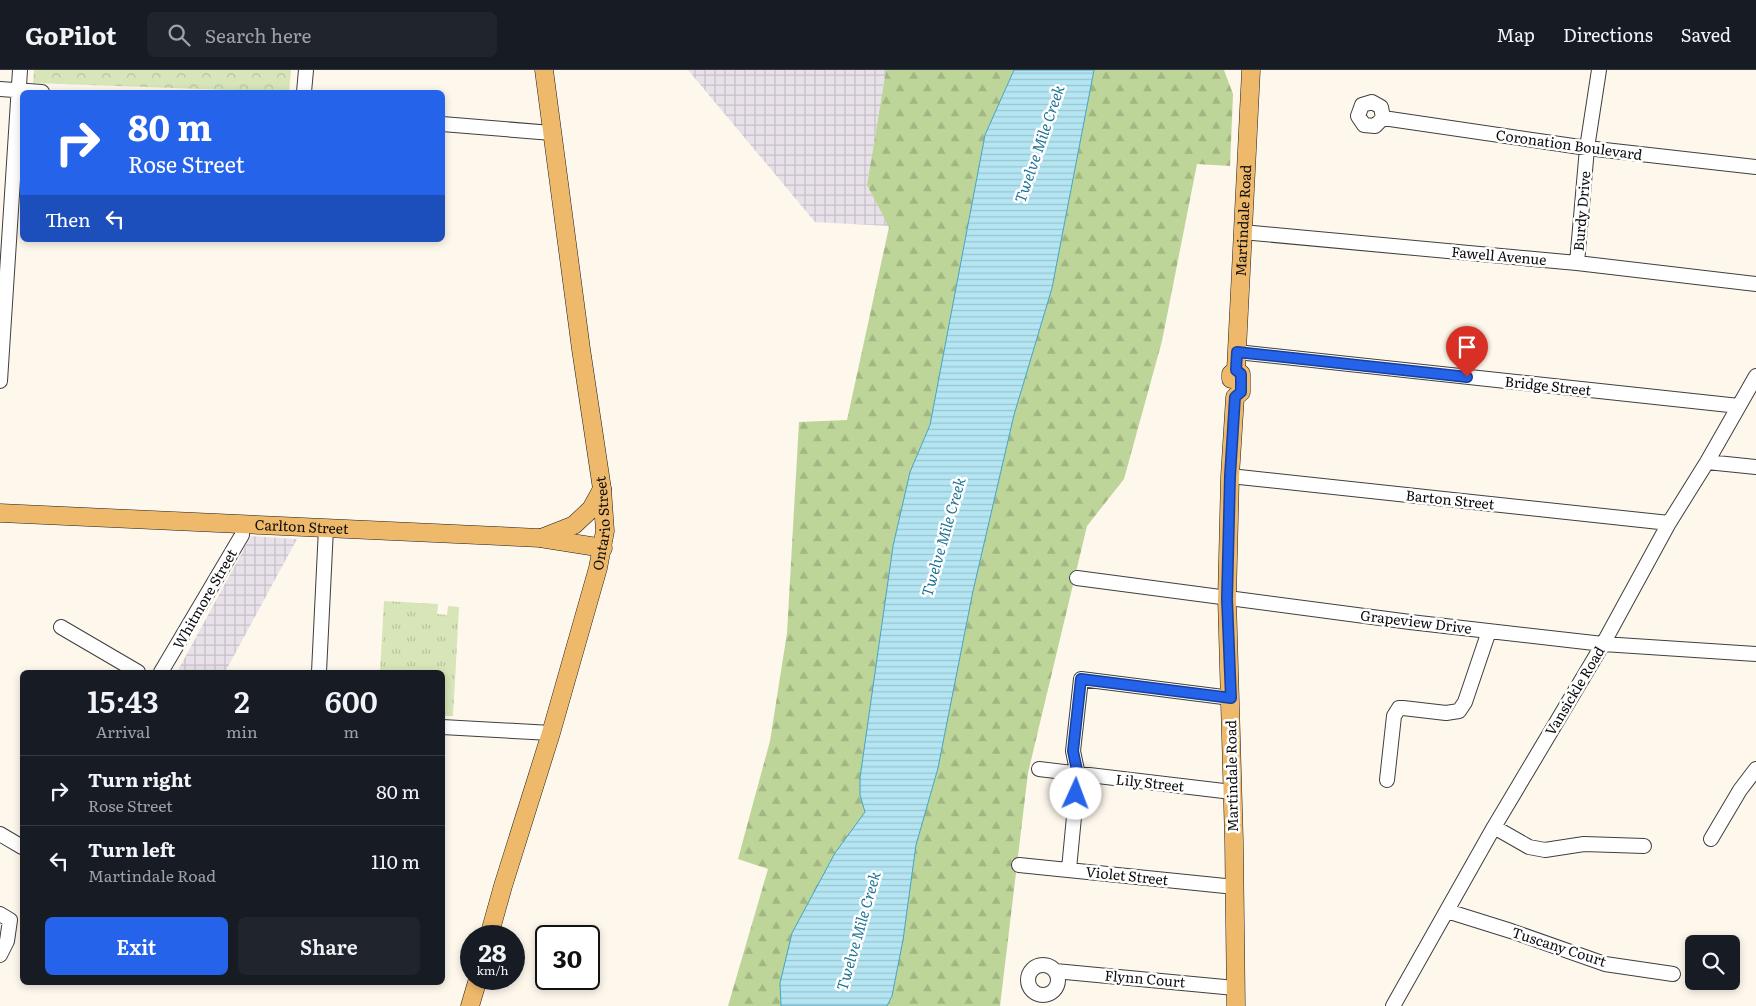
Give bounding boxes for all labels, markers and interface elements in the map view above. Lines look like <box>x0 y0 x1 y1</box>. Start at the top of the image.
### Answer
search box <box>147 12 497 57</box>
text: GoPilot <box>25 17 117 52</box>
icon: search <box>165 21 193 49</box>
text: Search here <box>205 21 311 49</box>
text: Map <box>1497 21 1535 48</box>
text: Directions <box>1563 21 1653 48</box>
text: Saved <box>1681 21 1731 48</box>
water label: Twelve Mile Creek <box>1008 81 1070 205</box>
text: 80 m <box>128 100 212 152</box>
icon: right <box>45 110 110 175</box>
street label: Coronation Boulevard <box>1495 124 1644 164</box>
text: Rose Street <box>128 147 245 180</box>
street label: Martindale Road <box>1230 164 1255 277</box>
street label: Burdy Drive <box>1568 170 1594 252</box>
text: Then <box>45 205 91 233</box>
icon: left <box>101 205 129 233</box>
street label: Fawell Avenue <box>1451 241 1547 269</box>
pin <box>1446 326 1488 377</box>
icon: arrive <box>1453 333 1481 361</box>
street label: Bridge Street <box>1504 371 1593 400</box>
water label: Twelve Mile Creek <box>915 474 971 599</box>
street label: Ontario Street <box>587 475 614 572</box>
street label: Barton Street <box>1405 484 1496 514</box>
street label: Carlton Street <box>254 514 349 538</box>
street label: Whitmore Street <box>167 545 241 652</box>
street label: Grapeview Drive <box>1359 604 1473 638</box>
street label: Vansickle Road <box>1540 642 1609 739</box>
text: 15:43 <box>87 678 159 722</box>
text: 2 <box>234 678 250 722</box>
text: 600 <box>325 678 378 722</box>
text: Arrival <box>96 719 150 743</box>
text: min <box>226 719 258 743</box>
text: m <box>343 719 359 743</box>
street label: Martindale Road <box>1220 719 1242 832</box>
text: Turn right <box>88 765 192 793</box>
position arrow <box>1049 767 1101 819</box>
street label: Lily Street <box>1115 768 1186 796</box>
icon: right <box>45 777 73 805</box>
text: 80 m <box>376 777 420 805</box>
text: Rose Street <box>88 793 173 817</box>
text: Turn left <box>88 835 175 863</box>
icon: left <box>45 847 73 875</box>
text: 110 m <box>371 847 420 875</box>
street label: Violet Street <box>1085 861 1170 889</box>
text: Martindale Road <box>88 863 216 887</box>
water label: Twelve Mile Creek <box>830 868 886 993</box>
button: Exit <box>45 917 228 975</box>
button: Share <box>238 917 420 975</box>
street label: Tuscany Court <box>1510 921 1609 971</box>
speed limit sign: 30 <box>535 925 600 990</box>
text: 28 <box>478 933 507 970</box>
map controls <box>1685 935 1740 990</box>
button: search <box>1685 935 1740 990</box>
text: km/h <box>477 961 508 979</box>
street label: Flynn Court <box>1104 965 1187 992</box>

